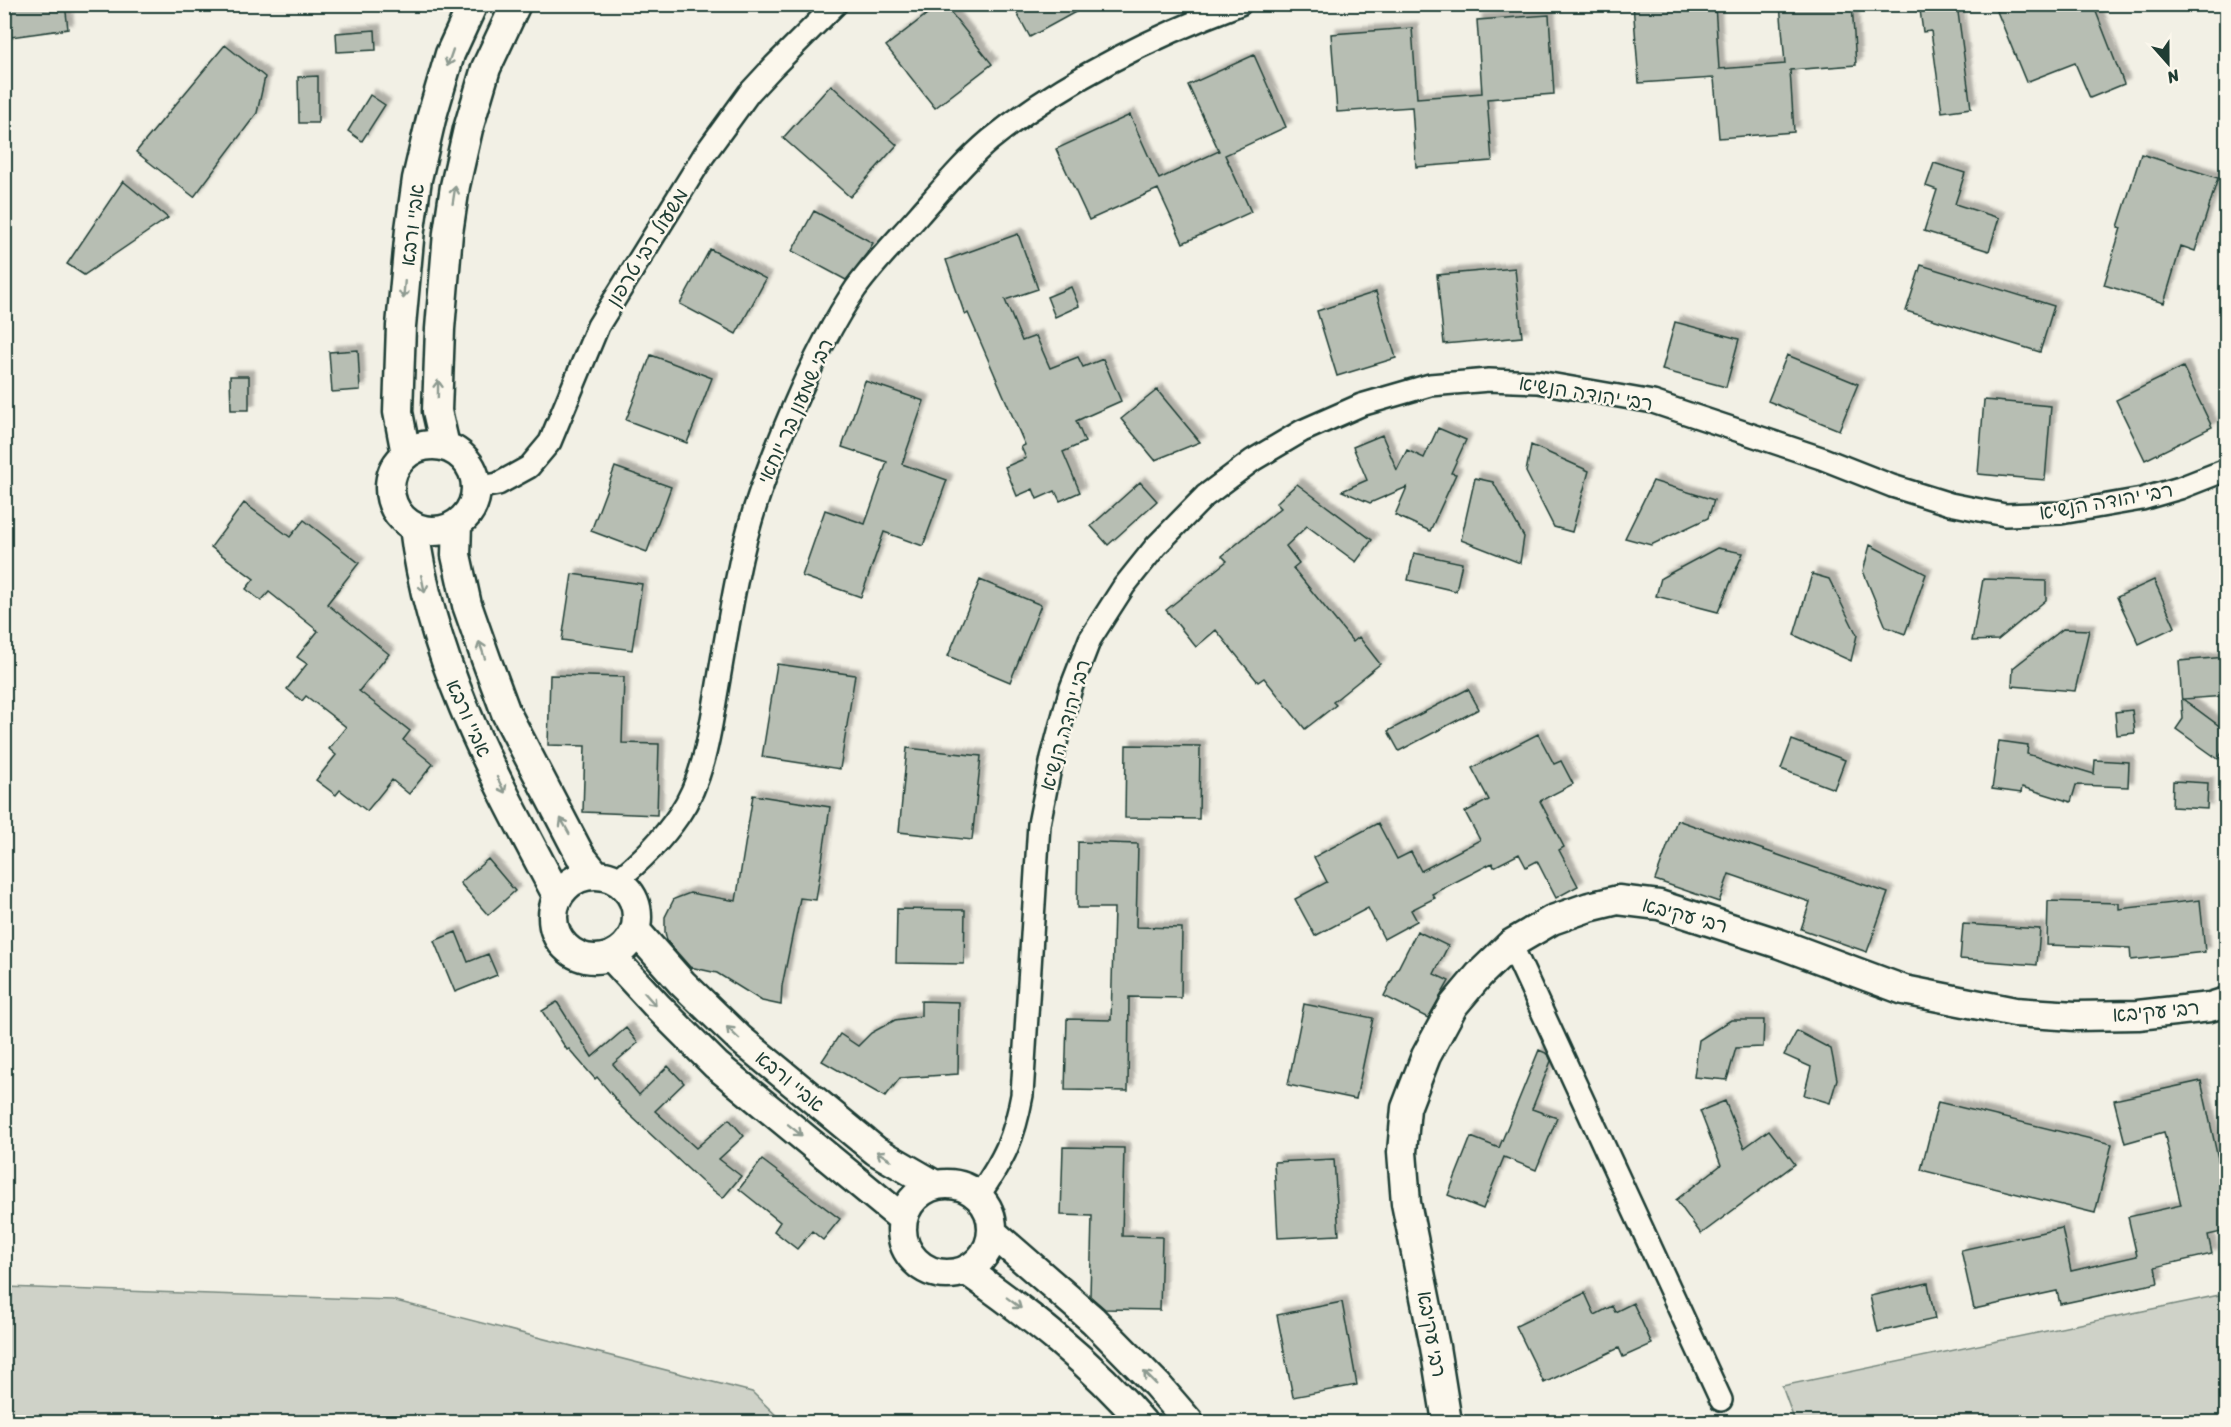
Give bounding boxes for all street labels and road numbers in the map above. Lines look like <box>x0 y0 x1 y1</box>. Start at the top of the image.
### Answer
street label: משעול רבי טרפון <box>597 181 698 314</box>
street label: אביי ורבא <box>390 182 435 268</box>
street label: רבי שמעון בר יוחאי <box>748 333 843 490</box>
street label: רבי יהודה הנשיא <box>1516 366 1655 421</box>
street label: רבי יהודה הנשיא <box>2036 473 2176 530</box>
street label: רבי יהודה הנשיא <box>1030 655 1101 795</box>
street label: אביי ורבא <box>436 673 501 763</box>
street label: רבי עקיבא <box>1638 887 1732 944</box>
street label: רבי עקיבא <box>2111 990 2201 1033</box>
street label: אביי ורבא <box>747 1041 833 1121</box>
street label: רבי עקיבא <box>1407 1288 1456 1380</box>

